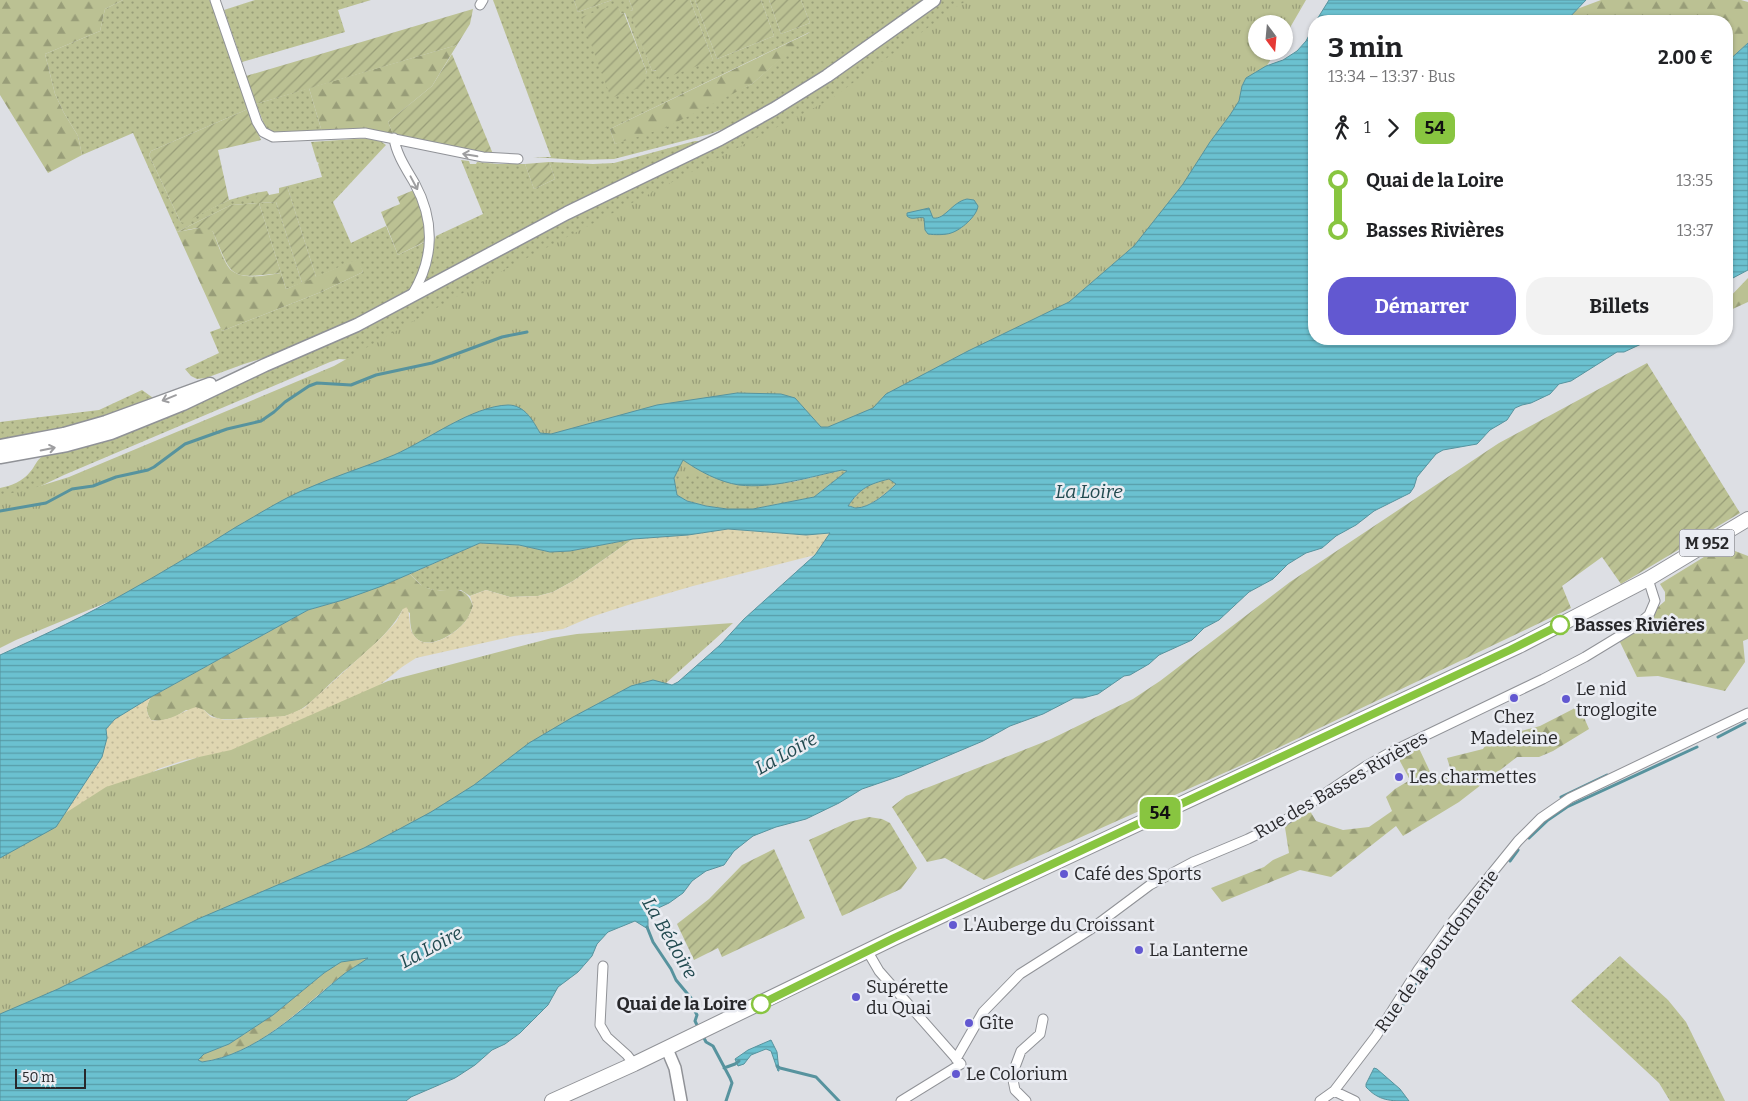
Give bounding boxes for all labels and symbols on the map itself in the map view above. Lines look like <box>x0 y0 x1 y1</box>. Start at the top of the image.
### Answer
north arrow <box>1248 15 1292 60</box>
one-way arrow <box>462 149 478 159</box>
one-way arrow <box>409 175 419 190</box>
one-way arrow <box>162 394 177 403</box>
one-way arrow <box>40 444 56 453</box>
water label: La Loire <box>1055 480 1123 503</box>
road number: M 952 <box>1680 530 1734 556</box>
place label: Basses Rivières <box>1574 614 1705 636</box>
marker: Basses Rivières <box>1550 615 1570 635</box>
place label: Le nid troglogite <box>1576 678 1657 721</box>
marker: Chez Madeleine <box>1508 692 1520 704</box>
marker: Le nid troglogite <box>1560 693 1572 705</box>
place label: Chez Madeleine <box>1470 706 1558 749</box>
water label: La Loire <box>751 726 821 779</box>
street label: Rue des Basses Rivières <box>1250 726 1432 844</box>
place label: Les charmettes <box>1409 766 1537 788</box>
marker: Les charmettes <box>1393 771 1405 783</box>
line badge: 54 <box>1138 797 1182 829</box>
place label: Café des Sports <box>1074 863 1202 885</box>
street label: Rue de la Bourdonnerie <box>1371 865 1503 1037</box>
marker: Café des Sports <box>1058 868 1070 880</box>
water label: La Bédoire <box>638 893 703 983</box>
place label: L'Auberge du Croissant <box>963 914 1155 936</box>
marker: L'Auberge du Croissant <box>947 919 959 931</box>
water label: La Loire <box>396 921 467 973</box>
place label: La Lanterne <box>1149 939 1248 961</box>
marker: La Lanterne <box>1133 944 1145 956</box>
place label: Supérette du Quai <box>866 976 948 1019</box>
marker: Supérette du Quai <box>850 991 862 1003</box>
place label: Quai de la Loire <box>617 993 747 1015</box>
marker: Quai de la Loire <box>751 994 771 1014</box>
place label: Gîte <box>979 1012 1014 1034</box>
marker: Gîte <box>963 1017 975 1029</box>
place label: Le Colorium <box>966 1063 1068 1085</box>
scale bar <box>15 1066 86 1089</box>
marker: Le Colorium <box>950 1068 962 1080</box>

